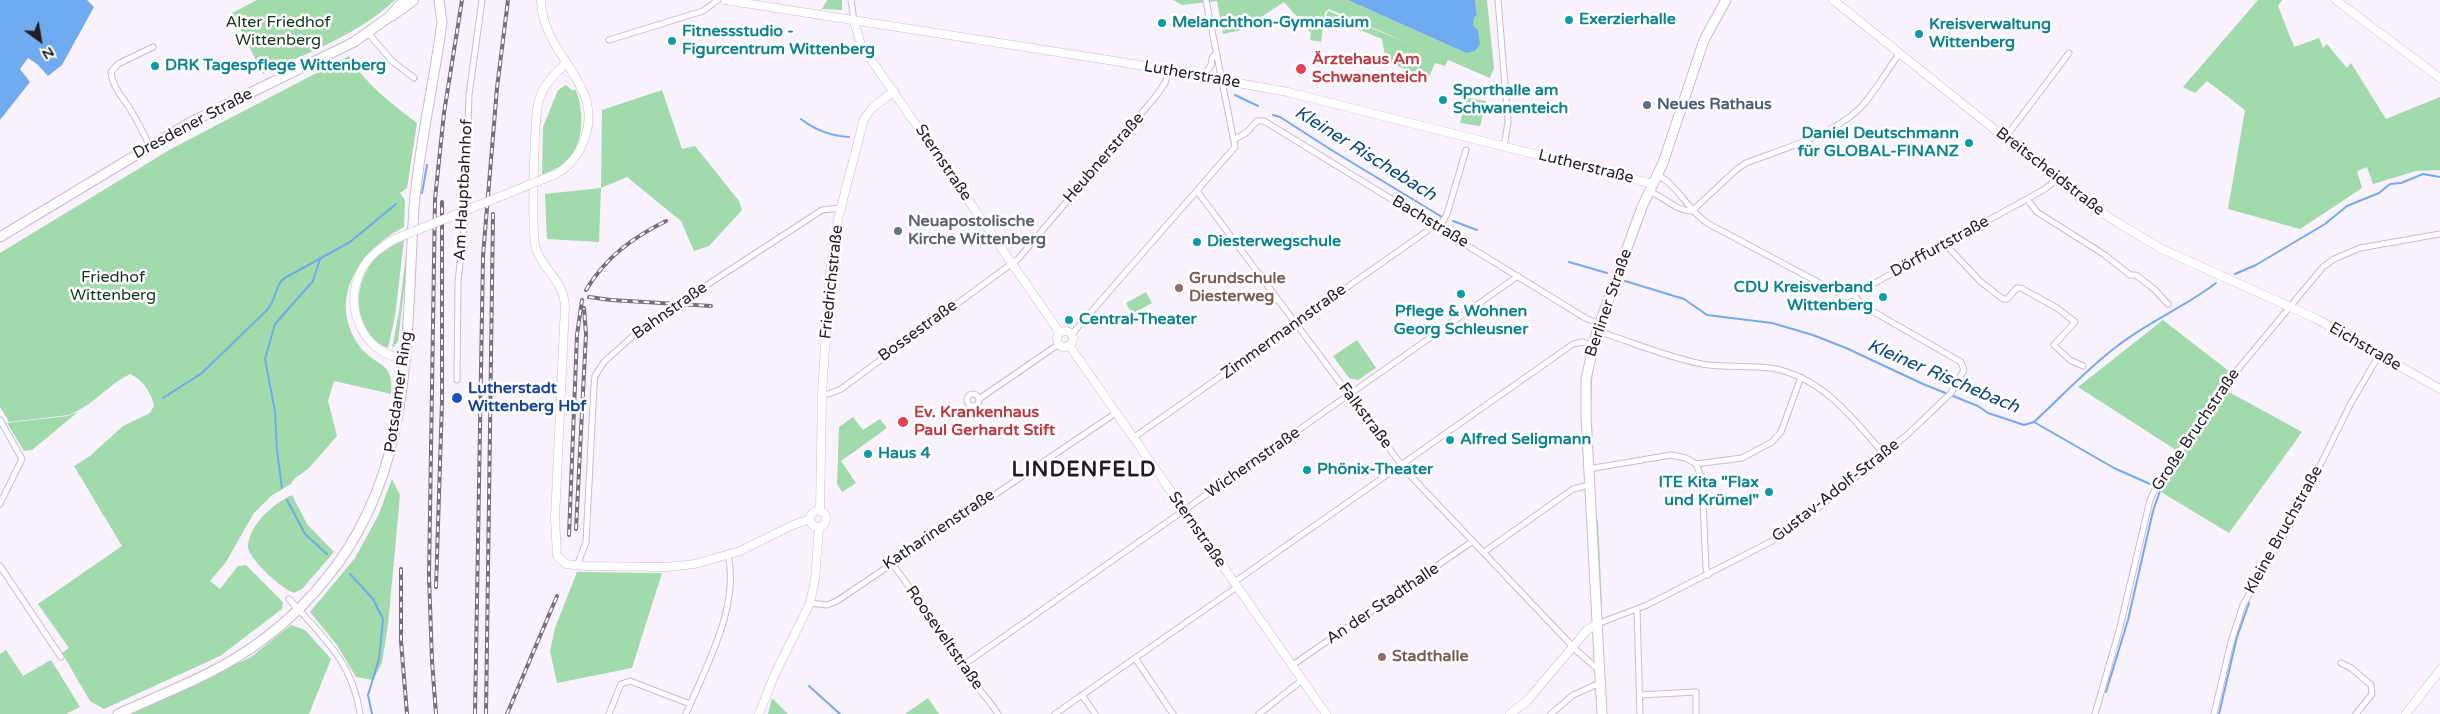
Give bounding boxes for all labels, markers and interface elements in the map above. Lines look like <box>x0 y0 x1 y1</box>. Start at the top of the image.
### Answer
place label: Exerzierhalle <box>1579 10 1676 30</box>
park label: Alter Friedhof Wittenberg <box>225 13 331 51</box>
place label: Melanchthon-Gymnasium <box>1172 13 1369 33</box>
marker: Exerzierhalle <box>1563 14 1575 26</box>
north arrow <box>15 15 65 65</box>
place label: Kreisverwaltung Wittenberg <box>1929 15 2051 53</box>
marker: Melanchthon-Gymnasium <box>1156 17 1168 29</box>
place label: Fitnessstudio - Figurcentrum Wittenberg <box>682 22 875 60</box>
marker: Kreisverwaltung Wittenberg <box>1913 28 1925 40</box>
marker: Fitnessstudio - Figurcentrum Wittenberg <box>666 35 678 47</box>
text: N <box>39 43 57 63</box>
place label: Ärztehaus Am Schwanenteich <box>1312 50 1427 88</box>
place label: DRK Tagespflege Wittenberg <box>165 56 386 76</box>
street label: Lutherstraße <box>1142 57 1242 93</box>
marker: DRK Tagespflege Wittenberg <box>149 60 161 72</box>
marker: Ärztehaus Am Schwanenteich <box>1294 62 1308 76</box>
place label: Sporthalle am Schwanenteich <box>1453 81 1568 119</box>
street label: Dresdener Straße <box>130 84 256 164</box>
marker: Sporthalle am Schwanenteich <box>1437 94 1449 106</box>
place label: Neues Rathaus <box>1657 95 1772 115</box>
marker: Neues Rathaus <box>1641 99 1653 111</box>
water label: Kleiner Rischebach <box>1290 102 1440 206</box>
street label: Heubnerstraße <box>1060 109 1148 207</box>
street label: Am Hauptbahnhof <box>451 119 477 261</box>
street label: Sternstraße <box>910 121 976 205</box>
place label: Daniel Deutschmann für GLOBAL-FINANZ <box>1798 124 1959 162</box>
street label: Breitscheidstraße <box>1992 124 2108 220</box>
marker: Daniel Deutschmann für GLOBAL-FINANZ <box>1963 137 1975 149</box>
street label: Lutherstraße <box>1536 146 1636 188</box>
street label: Bachstraße <box>1388 192 1472 252</box>
place label: Neuapostolische Kirche Wittenberg <box>908 212 1046 250</box>
street label: Dörffurtstraße <box>1887 212 1993 282</box>
street label: Friedrichstraße <box>816 224 848 340</box>
marker: Neuapostolische Kirche Wittenberg <box>892 225 904 237</box>
place label: Diesterwegschule <box>1207 232 1341 252</box>
marker: Diesterwegschule <box>1191 236 1203 248</box>
street label: Berliner Straße <box>1582 247 1636 359</box>
park label: Friedhof Wittenberg <box>70 268 156 306</box>
place label: Grundschule Diesterweg <box>1189 269 1285 307</box>
street label: Bahnstraße <box>629 278 711 344</box>
place label: CDU Kreisverband Wittenberg <box>1734 278 1873 316</box>
street label: Zimmermannstraße <box>1218 280 1350 384</box>
marker: Grundschule Diesterweg <box>1173 282 1185 294</box>
marker: Pflege & Wohnen Georg Schleusner <box>1455 288 1467 300</box>
marker: CDU Kreisverband Wittenberg <box>1877 291 1889 303</box>
street label: Bossestraße <box>875 296 961 366</box>
place label: Pflege & Wohnen Georg Schleusner <box>1394 302 1528 340</box>
place label: Central-Theater <box>1079 310 1197 330</box>
marker: Central-Theater <box>1063 314 1075 326</box>
street label: Eichstraße <box>2326 319 2404 375</box>
street label: Potsdamer Ring <box>381 330 417 454</box>
water label: Kleiner Rischebach <box>1864 335 2022 419</box>
street label: Große Bruchstraße <box>2148 365 2244 495</box>
place label: Lutherstadt Wittenberg Hbf <box>468 379 586 417</box>
street label: Falkstraße <box>1334 379 1396 453</box>
marker: Lutherstadt Wittenberg Hbf <box>450 391 464 405</box>
place label: Ev. Krankenhaus Paul Gerhardt Stift <box>914 403 1055 441</box>
marker: Ev. Krankenhaus Paul Gerhardt Stift <box>896 415 910 429</box>
street label: Wichernstraße <box>1202 423 1304 503</box>
place label: Alfred Seligmann <box>1460 430 1591 450</box>
marker: Alfred Seligmann <box>1444 434 1456 446</box>
street label: Gustav-Adolf-Straße <box>1769 435 1903 547</box>
place label: Haus 4 <box>878 444 931 464</box>
marker: Haus 4 <box>862 448 874 460</box>
district label: LINDENFELD <box>1010 457 1158 483</box>
place label: Phönix-Theater <box>1317 460 1433 480</box>
street label: Kleine Bruchstraße <box>2241 463 2327 597</box>
marker: Phönix-Theater <box>1301 464 1313 476</box>
place label: ITE Kita "Flax und Krümel" <box>1659 473 1759 511</box>
street label: Katharinenstraße <box>879 486 999 574</box>
marker: ITE Kita "Flax und Krümel" <box>1763 486 1775 498</box>
street label: Sternstraße <box>1164 488 1230 572</box>
street label: An der Stadthalle <box>1323 559 1443 649</box>
street label: Rooseveltstraße <box>901 582 987 694</box>
place label: Stadthalle <box>1392 647 1469 667</box>
marker: Stadthalle <box>1376 651 1388 663</box>

